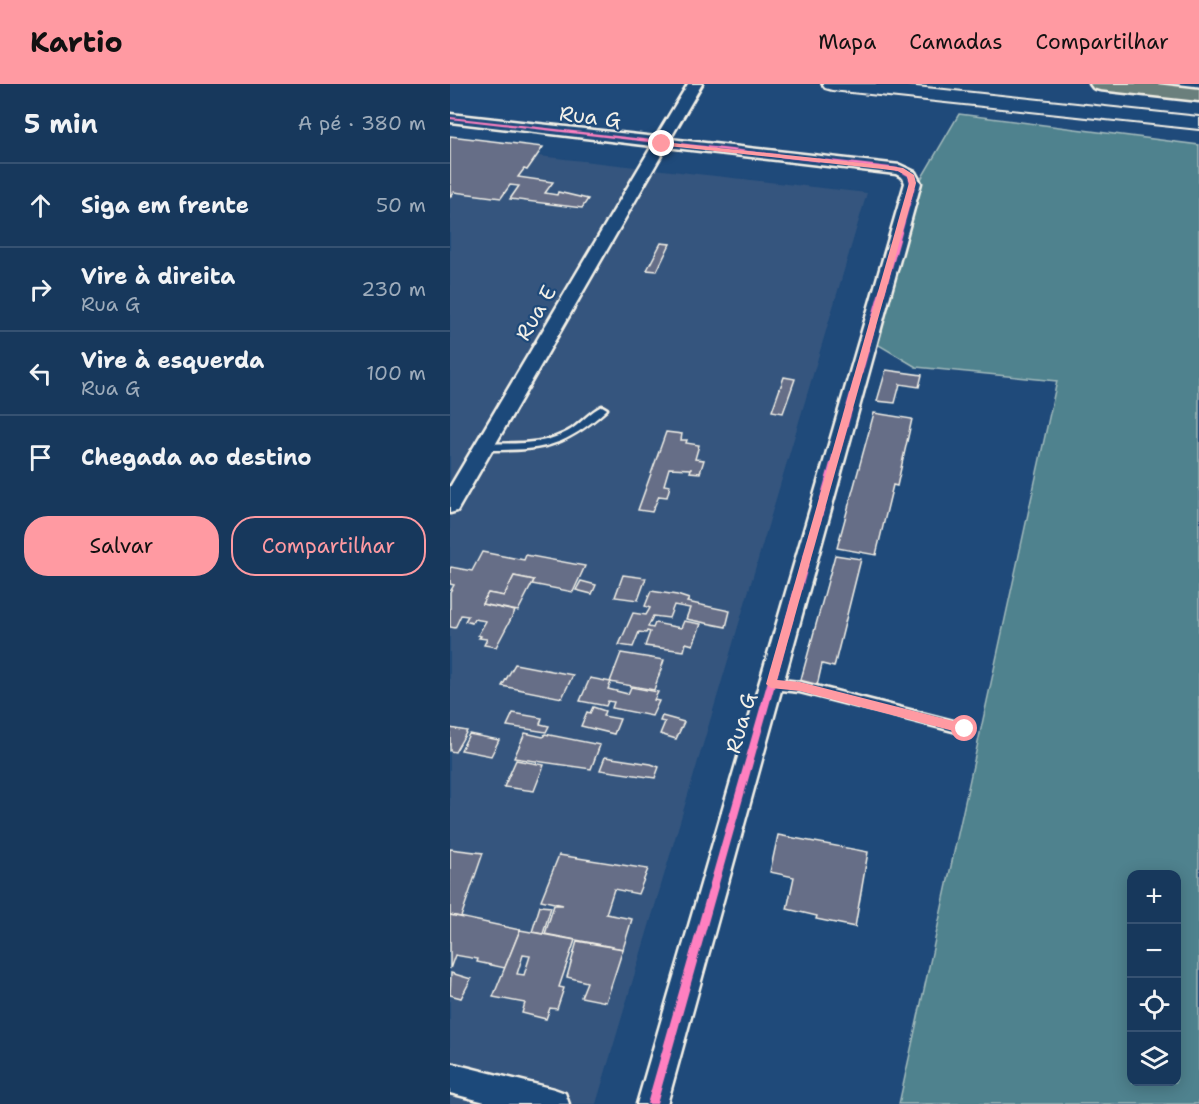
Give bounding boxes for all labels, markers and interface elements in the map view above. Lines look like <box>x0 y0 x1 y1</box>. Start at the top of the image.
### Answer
text: Kartio <box>30 23 123 61</box>
text: Mapa <box>818 28 876 56</box>
text: Camadas <box>909 28 1003 56</box>
text: Compartilhar <box>1036 28 1169 56</box>
street label: Rua G <box>558 99 623 135</box>
text: 5 min <box>24 106 98 141</box>
text: A pé · 380 m <box>298 110 426 136</box>
route end <box>648 130 674 156</box>
icon: ahead <box>24 189 57 222</box>
text: Siga em frente <box>81 191 249 220</box>
text: 50 m <box>376 192 426 218</box>
text: Vire à direita <box>81 262 235 291</box>
icon: right <box>24 273 57 306</box>
text: 230 m <box>361 276 426 302</box>
street label: Rua E <box>509 280 563 346</box>
text: Rua G <box>81 291 140 317</box>
text: Vire à esquerda <box>81 346 264 375</box>
icon: left <box>24 357 57 390</box>
text: 100 m <box>366 360 426 386</box>
text: Rua G <box>81 375 140 401</box>
icon: arrive <box>24 441 57 474</box>
text: Chegada ao destino <box>81 443 312 472</box>
button: Salvar <box>24 516 219 576</box>
button: Compartilhar <box>231 516 426 576</box>
street label: Rua G <box>719 689 763 757</box>
route start <box>951 715 977 741</box>
map controls <box>1127 870 1181 1086</box>
button: + <box>1127 870 1181 924</box>
button: − <box>1127 924 1181 978</box>
button: locate <box>1127 978 1181 1032</box>
button: layers <box>1127 1032 1181 1086</box>

